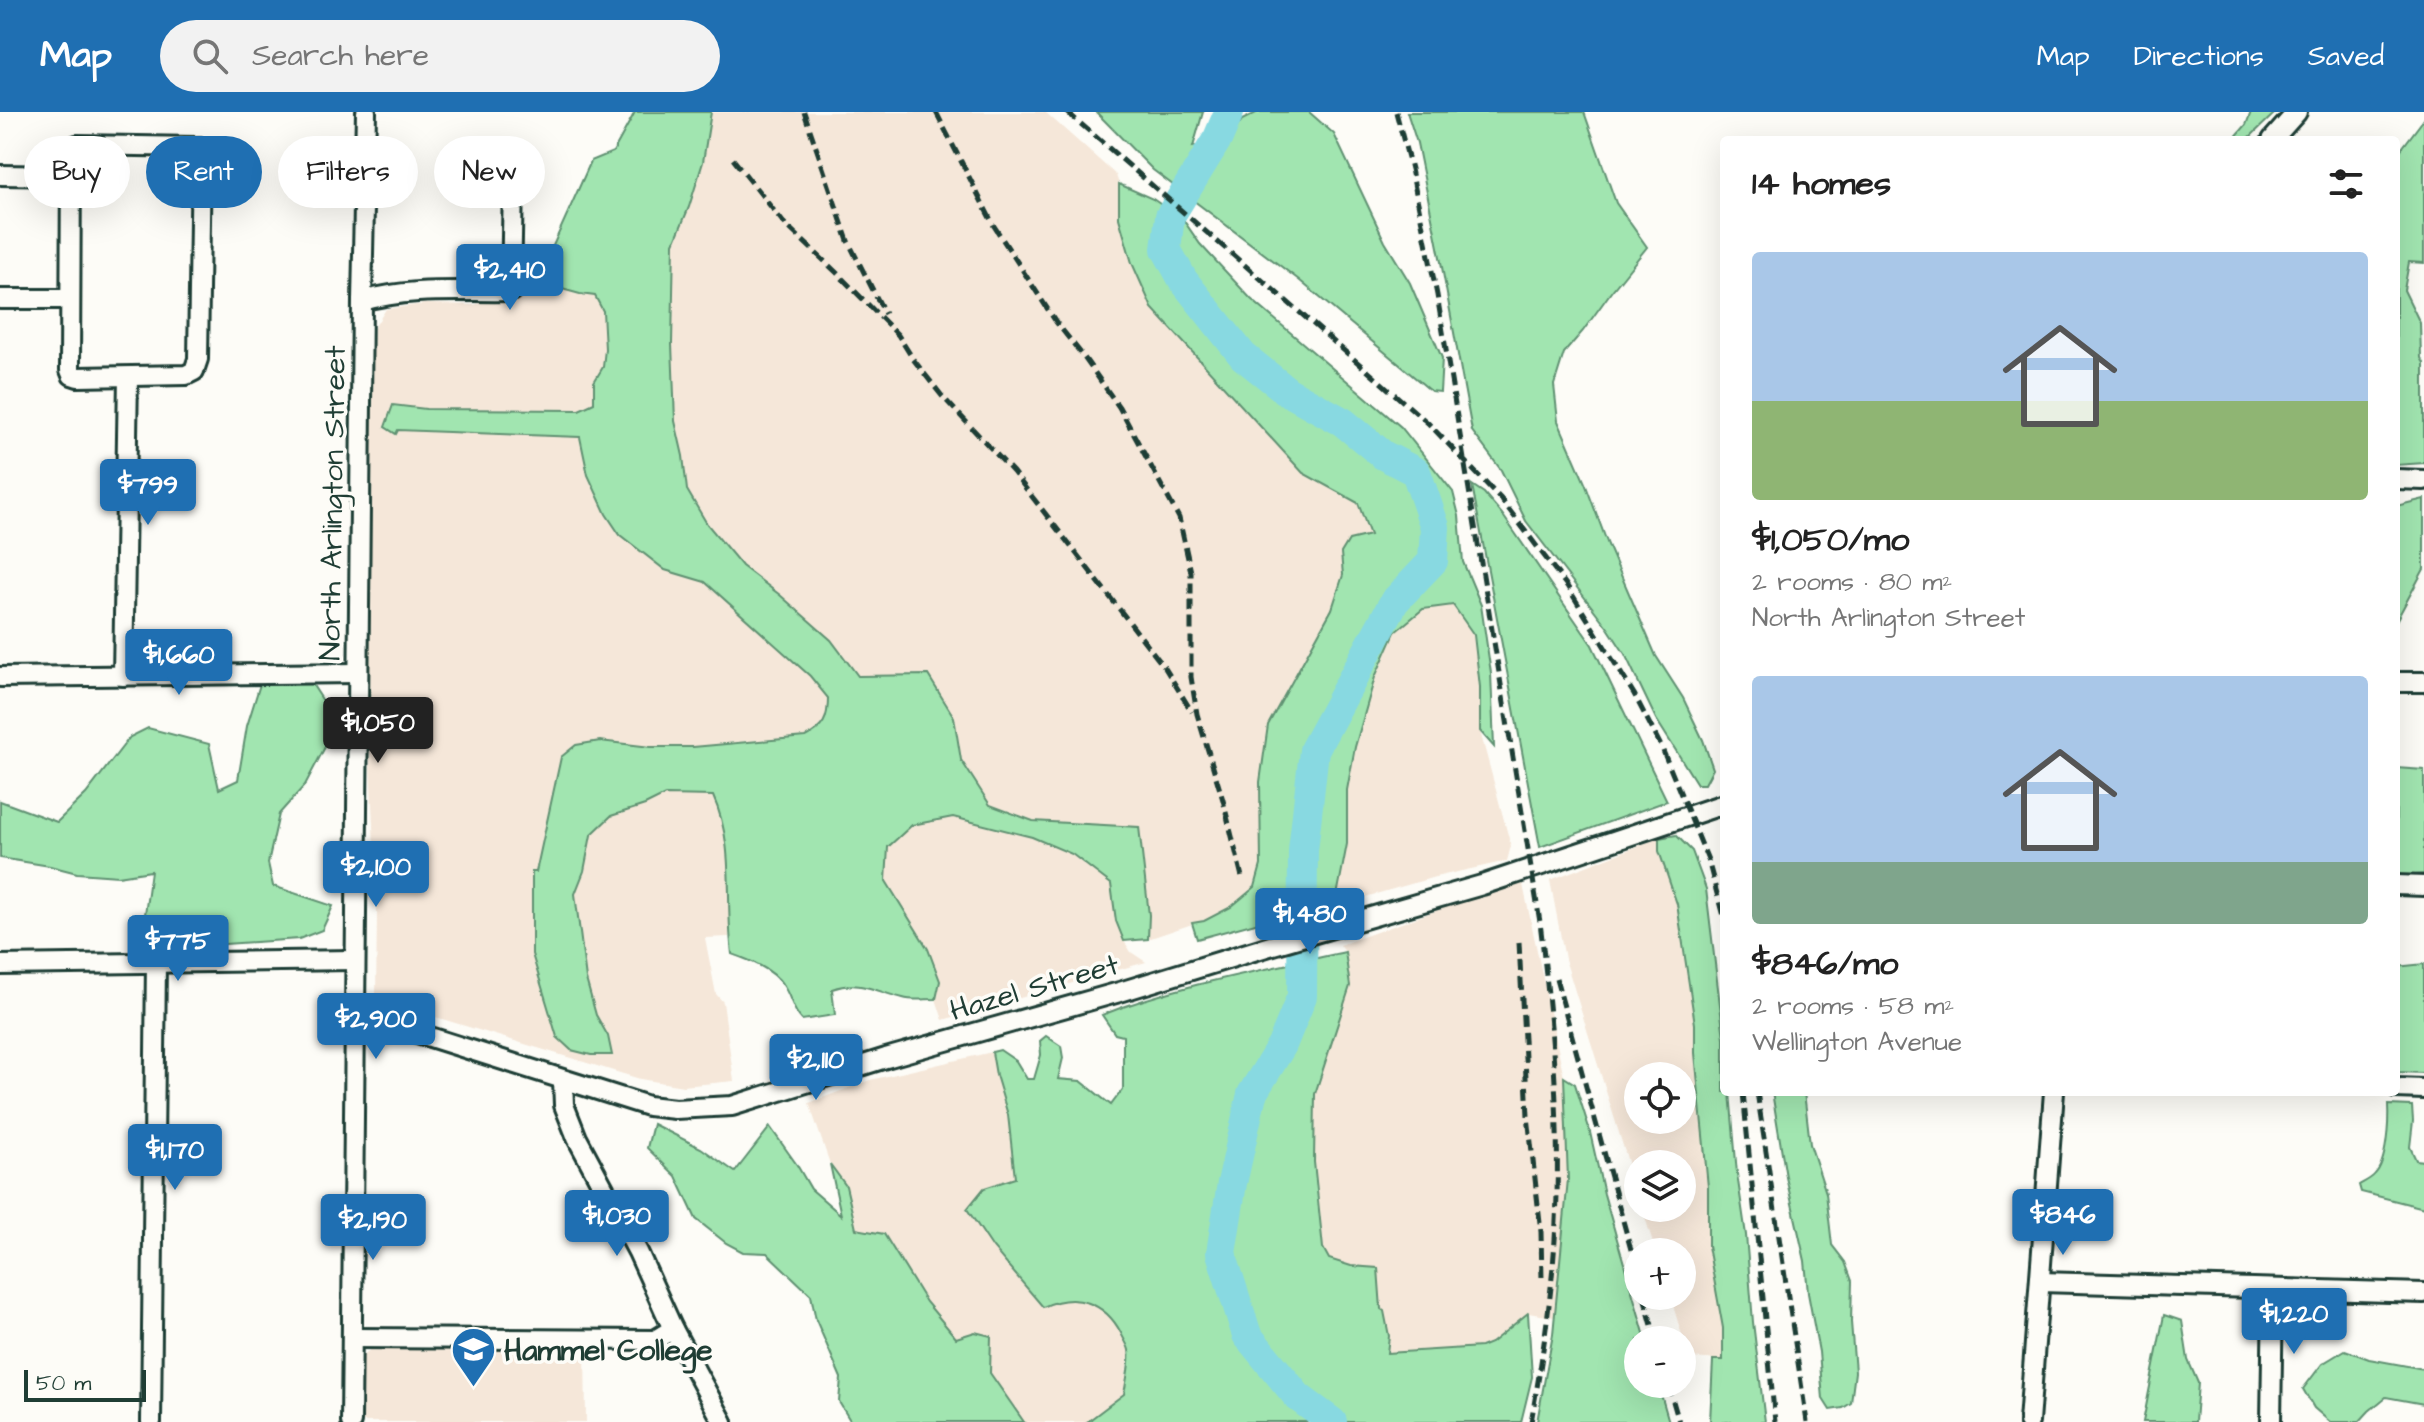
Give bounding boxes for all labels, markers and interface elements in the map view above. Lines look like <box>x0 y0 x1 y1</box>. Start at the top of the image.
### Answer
search box <box>160 20 720 92</box>
text: Map <box>40 30 112 82</box>
icon: search <box>188 34 232 78</box>
text: Search here <box>252 35 429 77</box>
text: Map <box>2037 37 2090 76</box>
text: Directions <box>2134 37 2264 76</box>
text: Saved <box>2308 37 2384 76</box>
chip: Buy <box>24 136 130 208</box>
chip: Rent <box>146 136 262 208</box>
chip: Filters <box>278 136 418 208</box>
chip: New <box>434 136 545 208</box>
text: 14 homes <box>1752 160 1891 208</box>
icon: filters <box>2324 162 2368 206</box>
pin: $2,410 <box>445 244 575 312</box>
text: $2,410 <box>474 252 546 288</box>
icon: home <box>1988 304 2132 448</box>
street label: North Arlington Street <box>309 345 358 661</box>
pin: $799 <box>101 459 195 527</box>
text: $799 <box>118 467 178 503</box>
text: $1,050/mo <box>1752 516 1909 564</box>
text: 2 rooms · 80 m² <box>1752 564 1952 600</box>
text: North Arlington Street <box>1752 600 2025 636</box>
pin: $1,660 <box>114 629 244 697</box>
text: $1,660 <box>143 637 215 673</box>
pin: $1,050 <box>313 697 443 765</box>
text: $1,050 <box>341 705 415 741</box>
icon: home <box>1988 728 2132 872</box>
pin: $2,100 <box>311 841 441 909</box>
text: $2,100 <box>341 849 411 885</box>
pin: $1,480 <box>1245 888 1375 956</box>
text: $1,480 <box>1273 896 1347 932</box>
pin: $775 <box>131 915 225 983</box>
text: $775 <box>146 923 210 959</box>
text: $846/mo <box>1752 940 1899 988</box>
street label: Hazel Street <box>945 944 1124 1032</box>
text: 2 rooms · 58 m² <box>1752 988 1954 1024</box>
pin: $2,900 <box>311 993 441 1061</box>
text: $2,900 <box>335 1001 417 1037</box>
text: Wellington Avenue <box>1752 1024 1962 1060</box>
pin: $2,110 <box>751 1034 881 1102</box>
text: $2,110 <box>787 1042 845 1078</box>
map controls <box>1624 1062 1696 1398</box>
button: locate <box>1624 1062 1696 1134</box>
pin: $1,170 <box>110 1124 240 1192</box>
text: $1,170 <box>146 1132 204 1168</box>
button: layers <box>1624 1150 1696 1222</box>
pin: $846 <box>2016 1189 2110 1257</box>
pin: $1,030 <box>552 1190 682 1258</box>
pin: $2,190 <box>308 1194 438 1262</box>
text: $846 <box>2030 1197 2096 1233</box>
text: $1,030 <box>583 1198 651 1234</box>
text: $2,190 <box>339 1202 407 1238</box>
button: + <box>1624 1238 1696 1310</box>
pin: $1,220 <box>2229 1288 2359 1356</box>
text: $1,220 <box>2260 1296 2328 1332</box>
school or university icon: Hammel College <box>449 1326 497 1389</box>
button: − <box>1624 1326 1696 1398</box>
place label: Hammel College <box>504 1330 713 1374</box>
scale bar <box>24 1366 146 1402</box>
text: 50 m <box>36 1368 91 1399</box>

